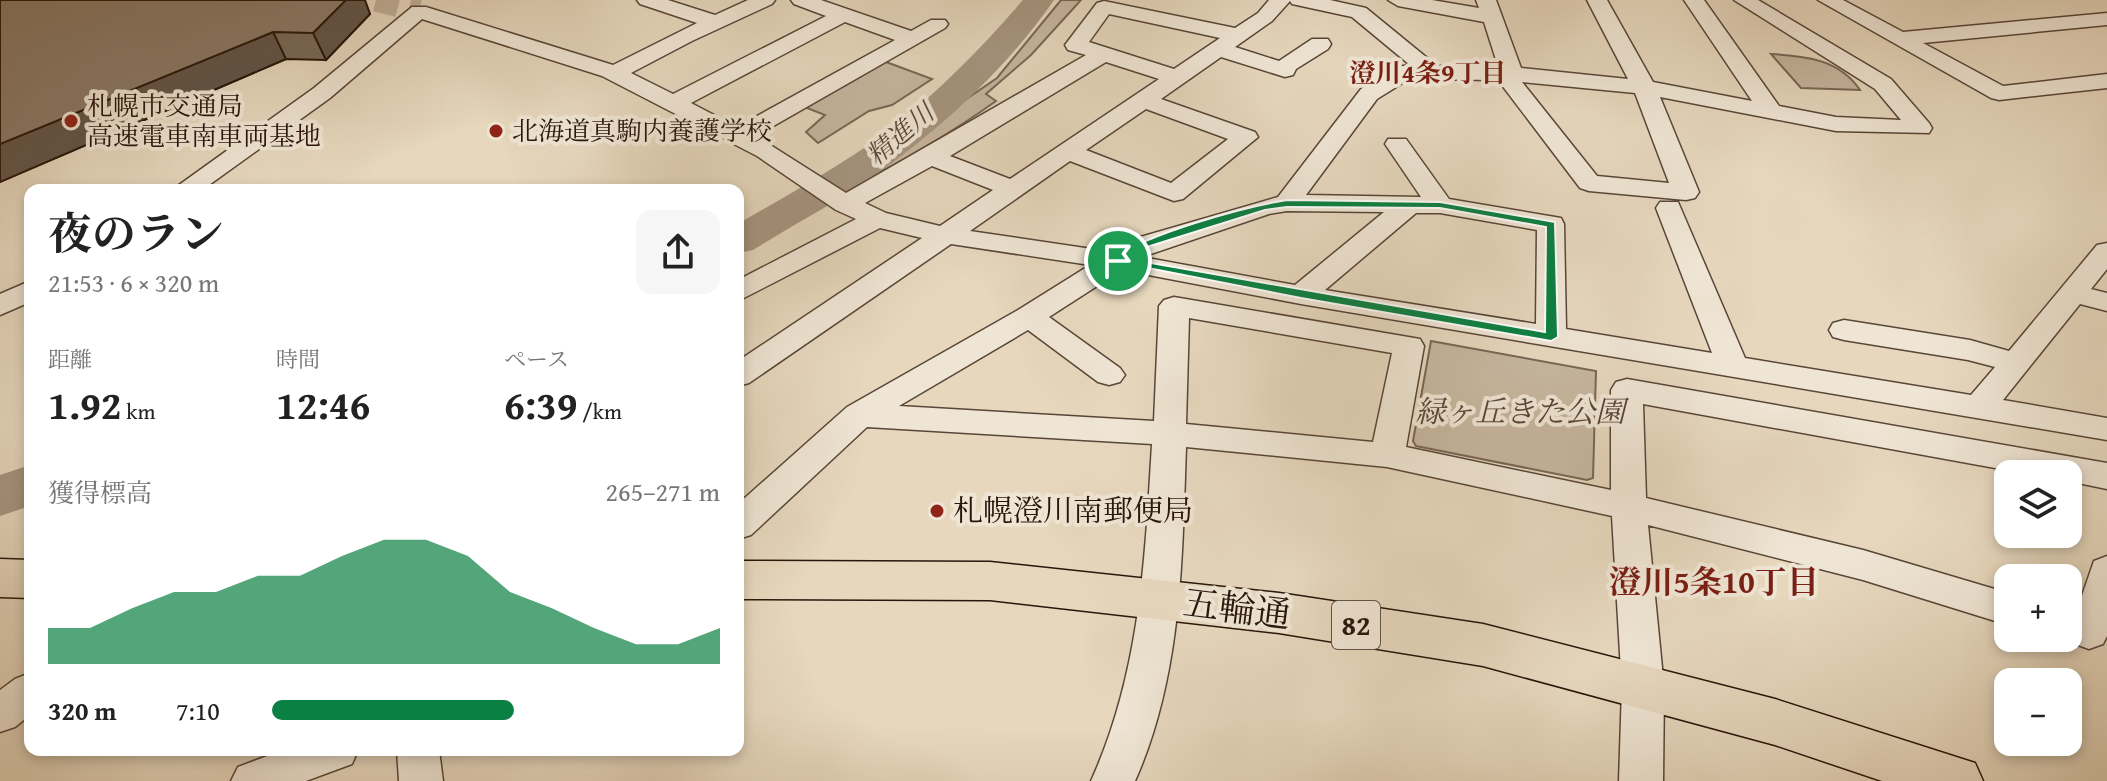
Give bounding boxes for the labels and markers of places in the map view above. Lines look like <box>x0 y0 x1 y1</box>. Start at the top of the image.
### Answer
place label: 札幌市交通局 高速電車南車両基地 <box>87 86 321 155</box>
place label: 北海道真駒内養護学校 <box>512 111 772 150</box>
marker: 札幌市交通局 高速電車南車両基地 <box>62 112 80 130</box>
marker: 北海道真駒内養護学校 <box>487 122 505 140</box>
pin <box>1084 227 1152 295</box>
place label: 札幌澄川南郵便局 <box>953 488 1193 532</box>
marker: 札幌澄川南郵便局 <box>928 502 946 520</box>

